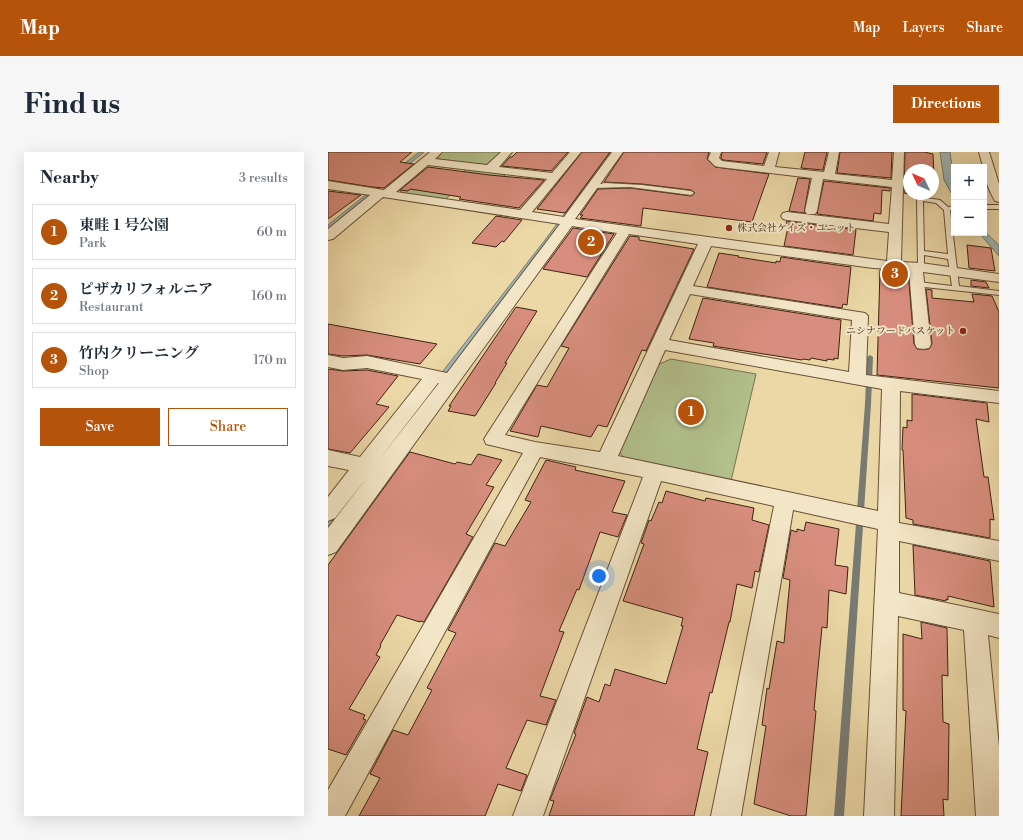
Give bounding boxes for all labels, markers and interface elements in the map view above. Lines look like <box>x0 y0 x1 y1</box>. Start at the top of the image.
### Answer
text: Map <box>20 16 60 40</box>
text: Map <box>853 19 880 37</box>
text: Layers <box>902 19 945 37</box>
text: Share <box>967 19 1003 37</box>
button: Directions <box>893 85 999 123</box>
text: Find us <box>24 87 120 122</box>
north arrow <box>903 164 939 200</box>
map controls <box>951 164 987 236</box>
button: + <box>951 164 987 200</box>
text: Nearby <box>40 167 99 189</box>
text: 3 results <box>239 170 288 186</box>
button: − <box>951 200 987 236</box>
text: 東畦１号公園 <box>79 216 169 235</box>
place label: 株式会社ケイズ・ユニット <box>737 222 856 234</box>
marker: 株式会社ケイズ・ユニット <box>724 223 734 233</box>
text: 1 <box>51 224 57 240</box>
text: 60 m <box>256 224 287 240</box>
pin: 2 <box>578 227 604 257</box>
text: Park <box>79 235 106 251</box>
pin: 3 <box>882 259 908 289</box>
text: ピザカリフォルニア <box>79 280 213 299</box>
text: 2 <box>50 288 58 304</box>
text: 160 m <box>251 288 287 304</box>
text: Restaurant <box>79 299 144 315</box>
place label: ニシナフードバスケット <box>846 325 955 337</box>
marker: ニシナフードバスケット <box>958 326 968 336</box>
text: 竹内クリーニング <box>79 344 199 363</box>
text: 3 <box>50 352 58 368</box>
text: 170 m <box>253 352 287 368</box>
text: Shop <box>79 363 109 379</box>
pin: 1 <box>678 397 704 427</box>
button: Save <box>40 408 160 446</box>
button: Share <box>168 408 288 446</box>
your location <box>589 566 609 586</box>

